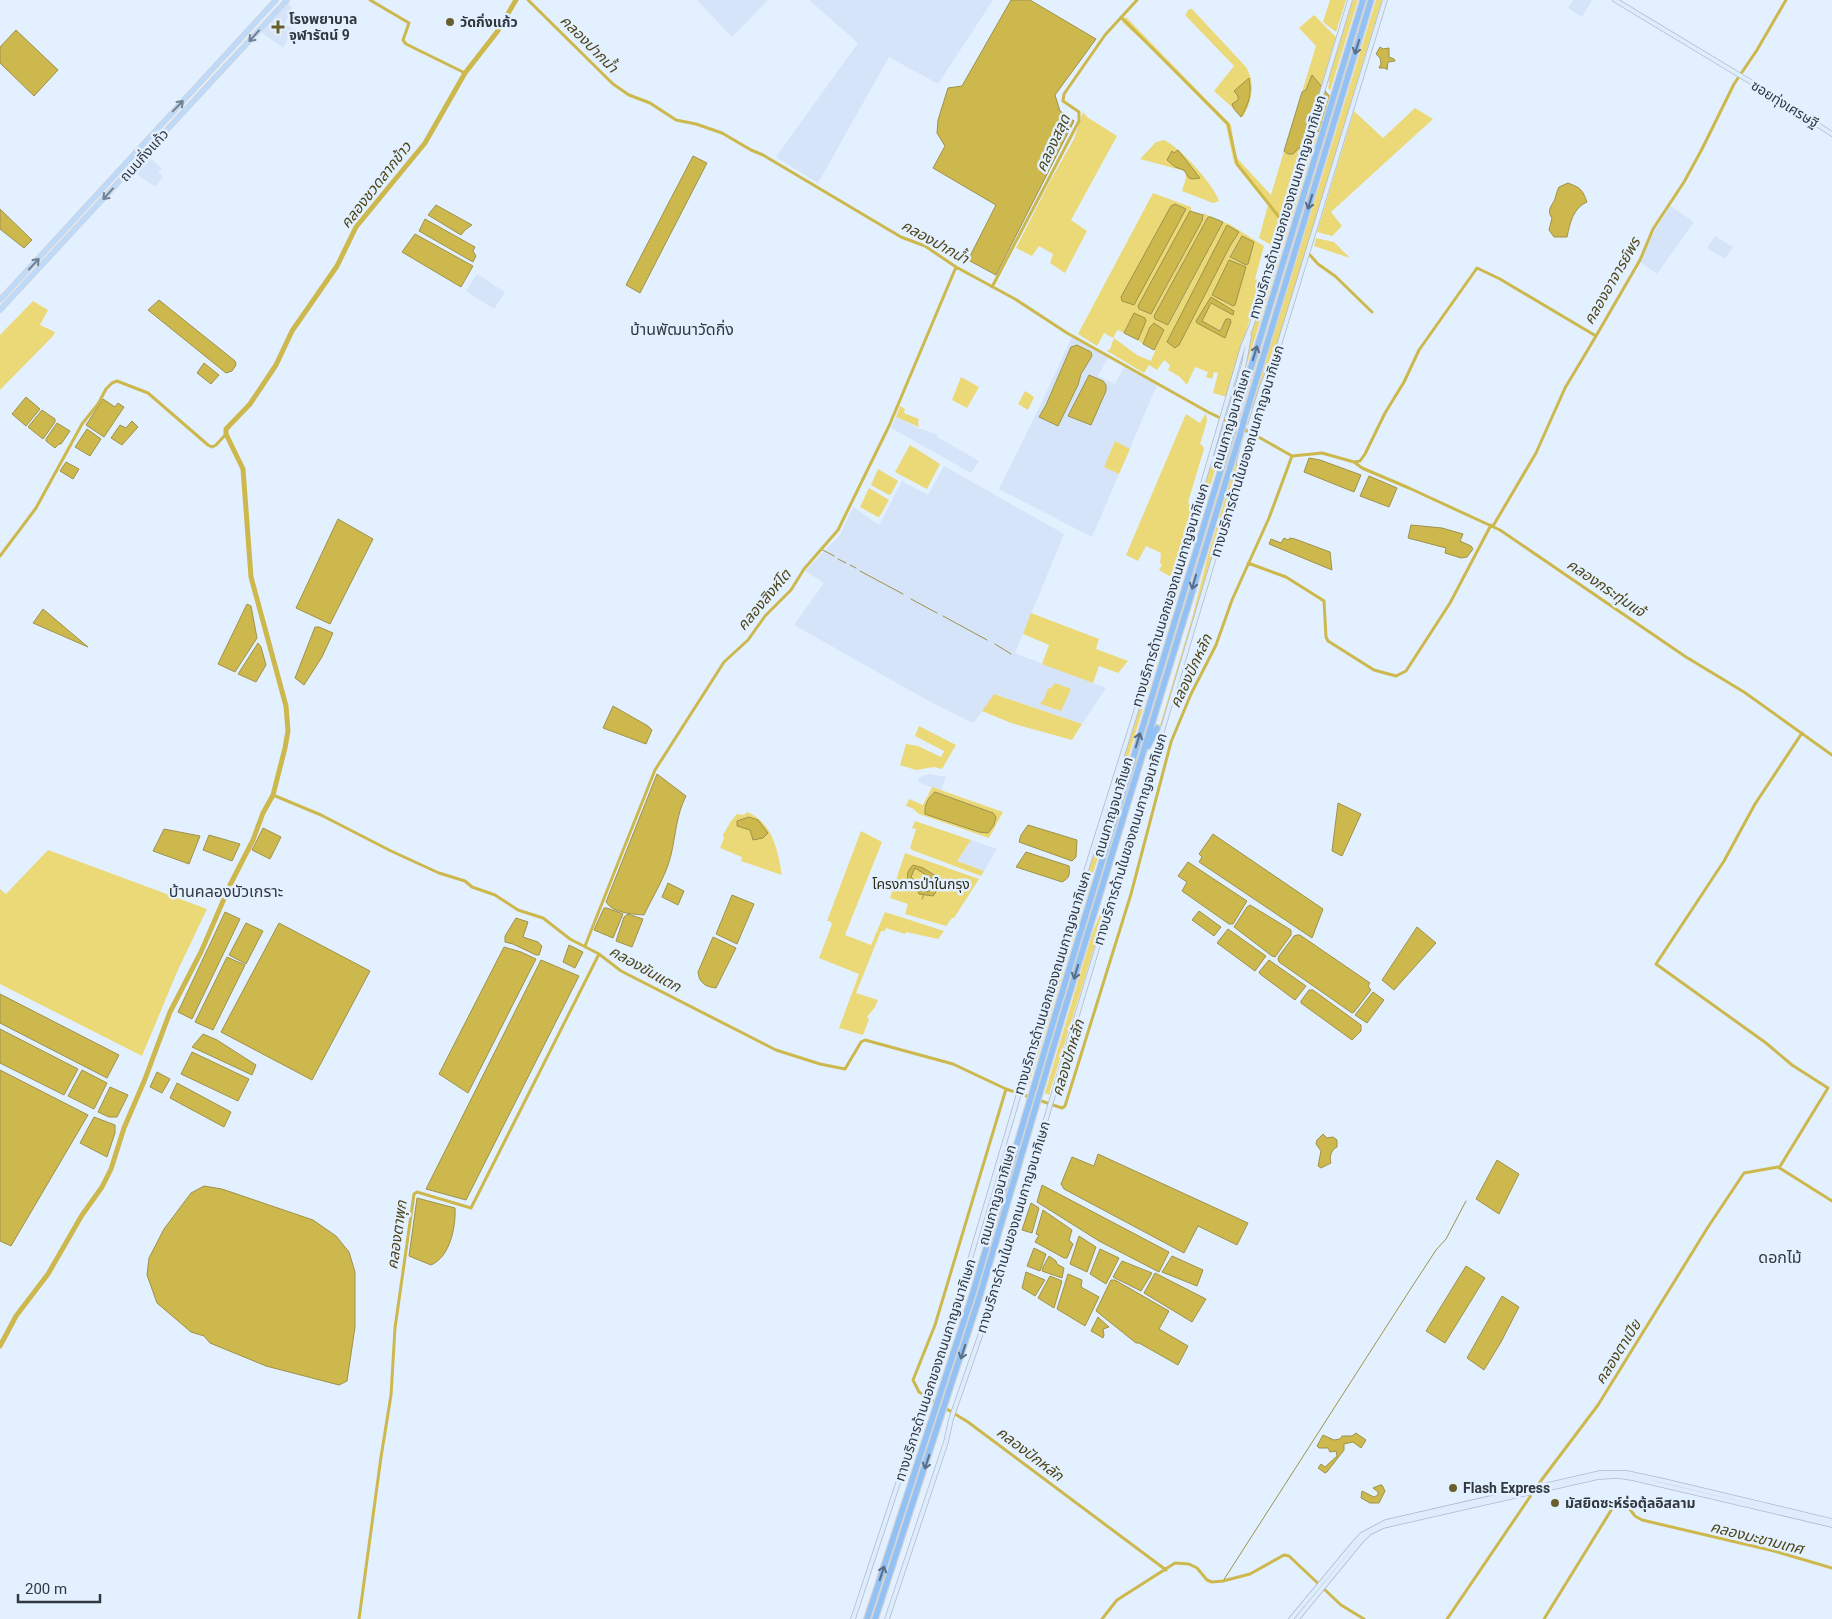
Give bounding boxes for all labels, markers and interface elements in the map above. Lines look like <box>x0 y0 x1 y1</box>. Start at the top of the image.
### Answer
water label: คลองปากน้ำ <box>557 10 624 77</box>
place label: โรงพยาบาล จุฬารัตน์ 9 <box>289 11 357 44</box>
place label: วัดกิ่งแก้ว <box>460 13 518 30</box>
marker: วัดกิ่งแก้ว <box>444 16 456 28</box>
marker: โรงพยาบาล จุฬารัตน์ 9 <box>271 20 285 34</box>
one-way arrow <box>248 29 260 42</box>
one-way arrow <box>1351 38 1361 54</box>
street label: ซอยทุ่งเศรษฐี <box>1748 77 1822 132</box>
street label: ทางบริการด้านนอกของถนนกาญจนาภิเษก <box>1245 93 1329 321</box>
one-way arrow <box>172 99 184 112</box>
water label: คลองสลุด <box>1032 111 1074 174</box>
street label: ถนนกิ่งแก้ว <box>116 125 172 184</box>
water label: คลองชวดลากข้าว <box>337 138 416 232</box>
one-way arrow <box>102 187 114 200</box>
one-way arrow <box>1304 194 1314 210</box>
water label: คลองปากน้ำ <box>898 214 973 268</box>
water label: คลองอาจารย์พร <box>1580 233 1645 328</box>
one-way arrow <box>28 258 40 271</box>
district label: บ้านพัฒนาวัดกิ่ง <box>630 319 734 339</box>
street label: ทางบริการด้านในของถนนกาญจนาภิเษก <box>1207 343 1287 559</box>
one-way arrow <box>1251 345 1261 361</box>
street label: ถนนกาญจนาภิเษก <box>1208 367 1254 471</box>
street label: ทางบริการด้านนอกของถนนกาญจนาภิเษก <box>1128 481 1212 709</box>
water label: คลองกระทุ่มแจ้ <box>1564 555 1650 622</box>
water label: คลองสิงห์โต <box>733 565 796 634</box>
one-way arrow <box>1189 573 1199 589</box>
water label: คลองปักหลัก <box>1166 631 1216 711</box>
street label: ทางบริการด้านในของถนนกาญจนาภิเษก <box>1090 731 1170 947</box>
one-way arrow <box>1134 733 1144 749</box>
street label: ถนนกาญจนาภิเษก <box>1090 755 1136 859</box>
street label: ทางบริการด้านนอกของถนนกาญจนาภิเษก <box>1010 869 1094 1097</box>
park label: โครงการป่าในกรุง <box>872 876 970 893</box>
district label: บ้านคลองบัวเกราะ <box>169 882 283 901</box>
water label: คลองขันแตก <box>606 942 685 996</box>
one-way arrow <box>1071 963 1081 979</box>
water label: คลองปักหลัก <box>1048 1017 1088 1098</box>
street label: ทางบริการด้านในของถนนกาญจนาภิเษก <box>973 1119 1053 1335</box>
street label: ถนนกาญจนาภิเษก <box>975 1143 1019 1247</box>
water label: คลองตาพุก <box>383 1198 411 1271</box>
district label: ดอกไม้ <box>1758 1248 1802 1267</box>
street label: ทางบริการด้านนอกของถนนกาญจนาภิเษก <box>891 1257 979 1483</box>
water label: คลองตาเปีย <box>1591 1316 1645 1387</box>
one-way arrow <box>957 1344 967 1360</box>
water label: คลองปักหลัก <box>993 1423 1068 1486</box>
one-way arrow <box>922 1453 931 1469</box>
place label: Flash Express <box>1463 1480 1550 1496</box>
marker: Flash Express <box>1447 1482 1459 1494</box>
place label: มัสยิดซะห์ร่อตุ้ลอิสลาม <box>1565 1495 1696 1512</box>
marker: มัสยิดซะห์ร่อตุ้ลอิสลาม <box>1549 1497 1561 1509</box>
water label: คลองมะขามเทศ <box>1709 1518 1807 1559</box>
one-way arrow <box>878 1565 887 1581</box>
scale bar <box>18 1572 100 1604</box>
text: 200 m <box>25 1580 67 1598</box>

